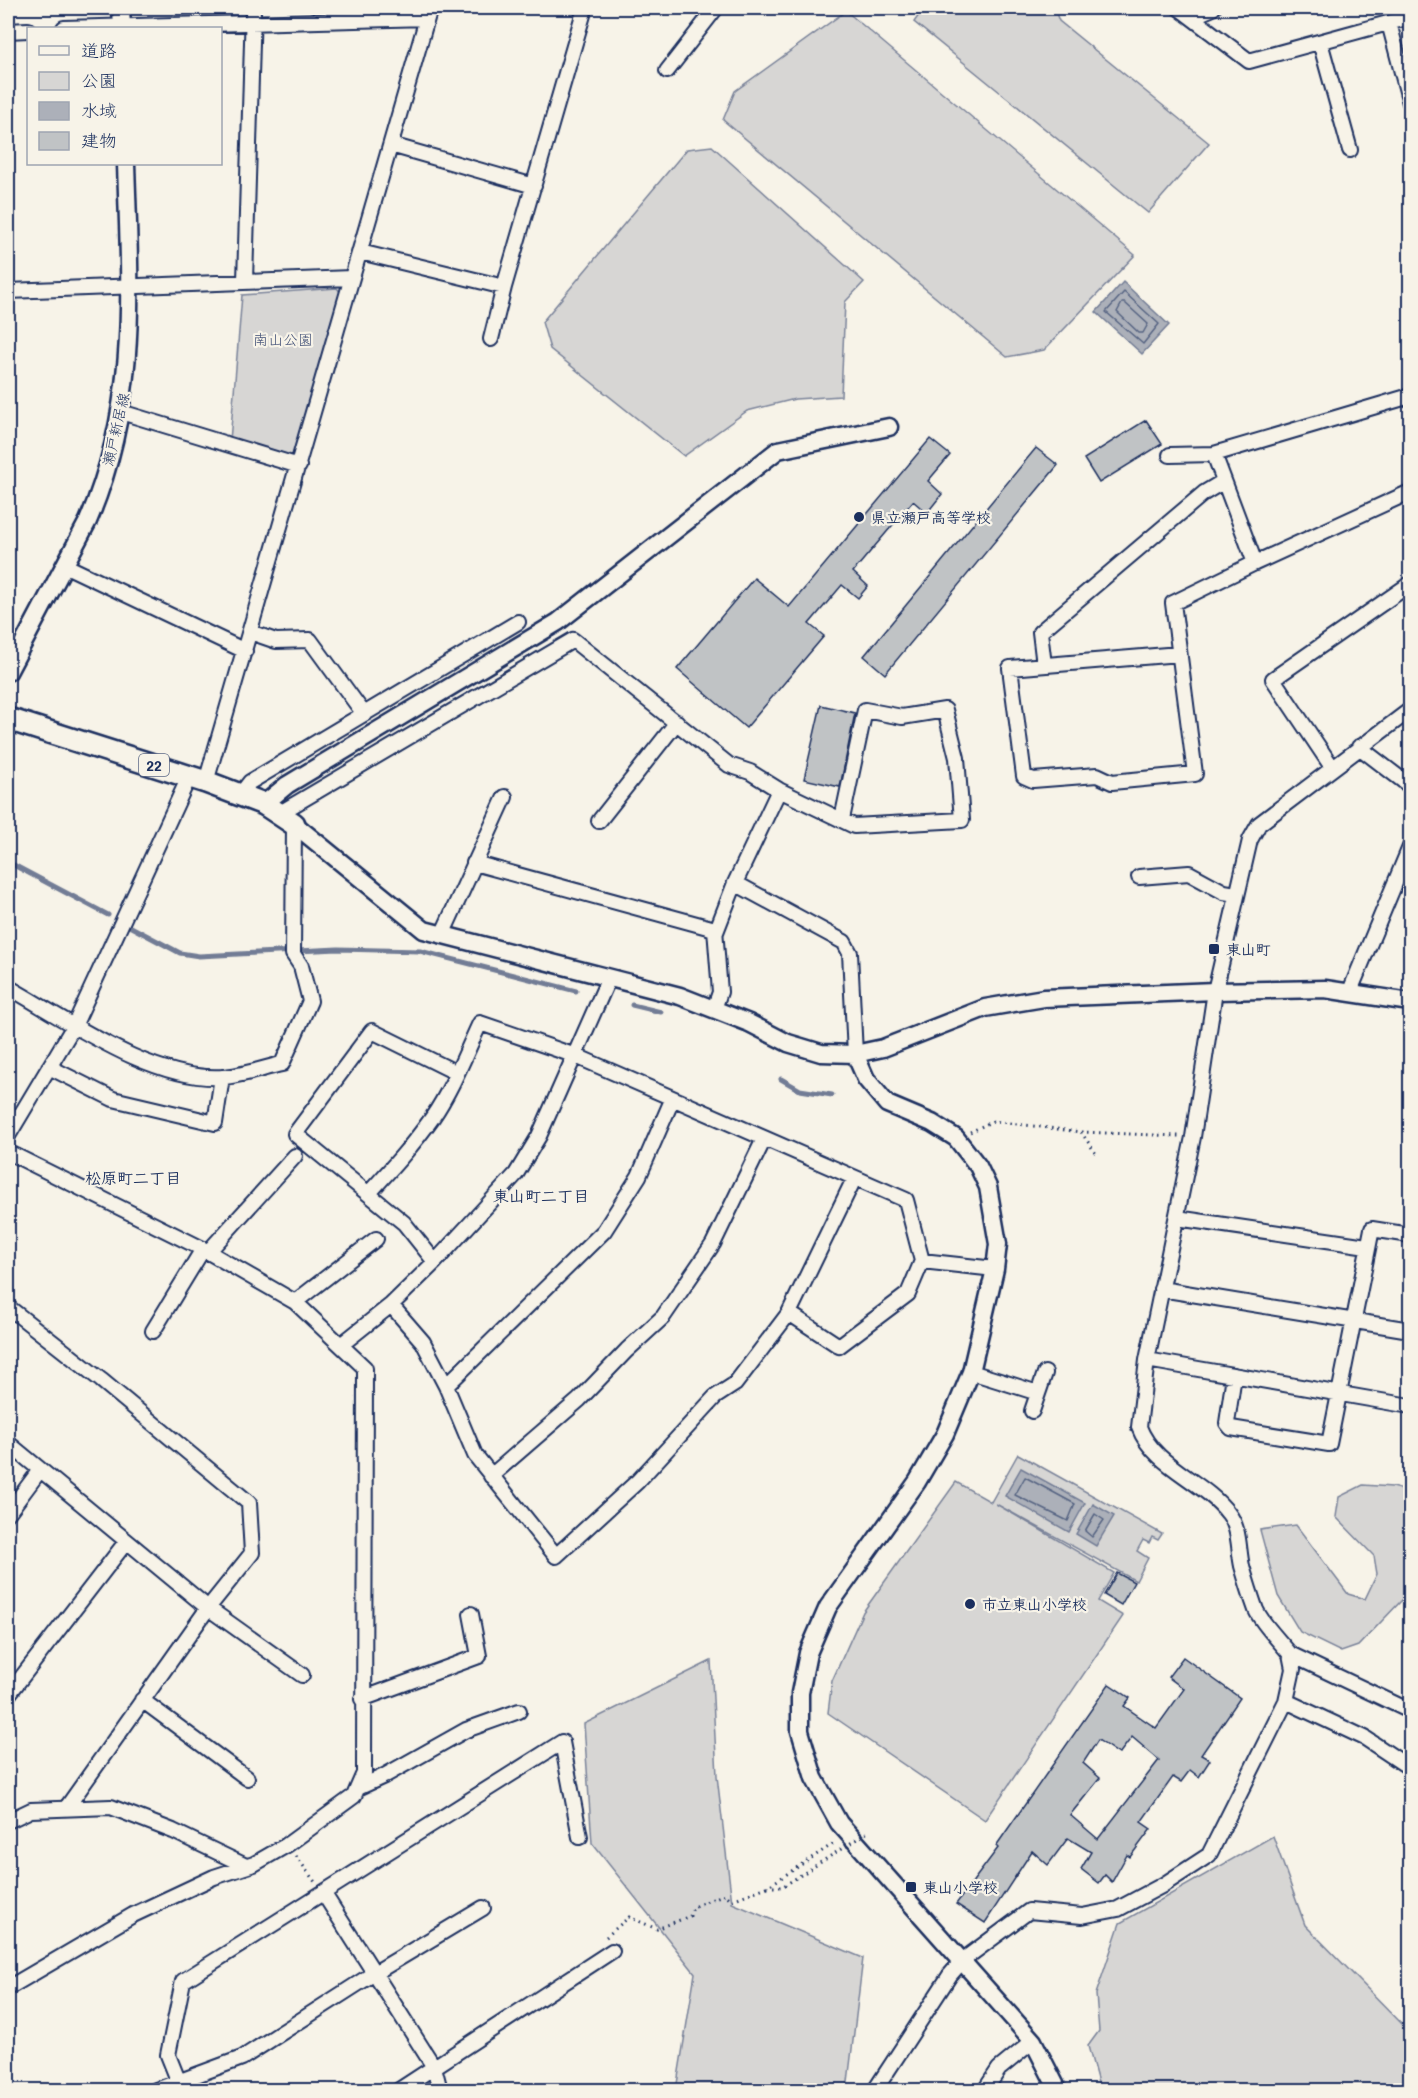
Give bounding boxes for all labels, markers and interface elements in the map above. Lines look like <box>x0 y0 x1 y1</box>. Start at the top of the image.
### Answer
legend <box>27 27 222 165</box>
text: 道路 <box>81 38 117 62</box>
text: 公園 <box>81 68 117 92</box>
text: 水域 <box>81 98 117 122</box>
text: 建物 <box>81 128 117 152</box>
park label: 南山公園 <box>253 329 313 349</box>
street label: 瀬戸新居線 <box>97 390 133 468</box>
place label: 県立瀬戸高等学校 <box>871 507 991 527</box>
marker: 県立瀬戸高等学校 <box>852 510 866 524</box>
road number: 22 <box>139 754 169 776</box>
place label: 東山町 <box>1226 939 1271 959</box>
marker: 東山町 <box>1207 942 1221 956</box>
district label: 松原町二丁目 <box>85 1167 181 1188</box>
district label: 東山町二丁目 <box>493 1185 589 1206</box>
place label: 市立東山小学校 <box>982 1594 1087 1614</box>
marker: 市立東山小学校 <box>963 1597 977 1611</box>
place label: 東山小学校 <box>923 1877 998 1897</box>
marker: 東山小学校 <box>904 1880 918 1894</box>

